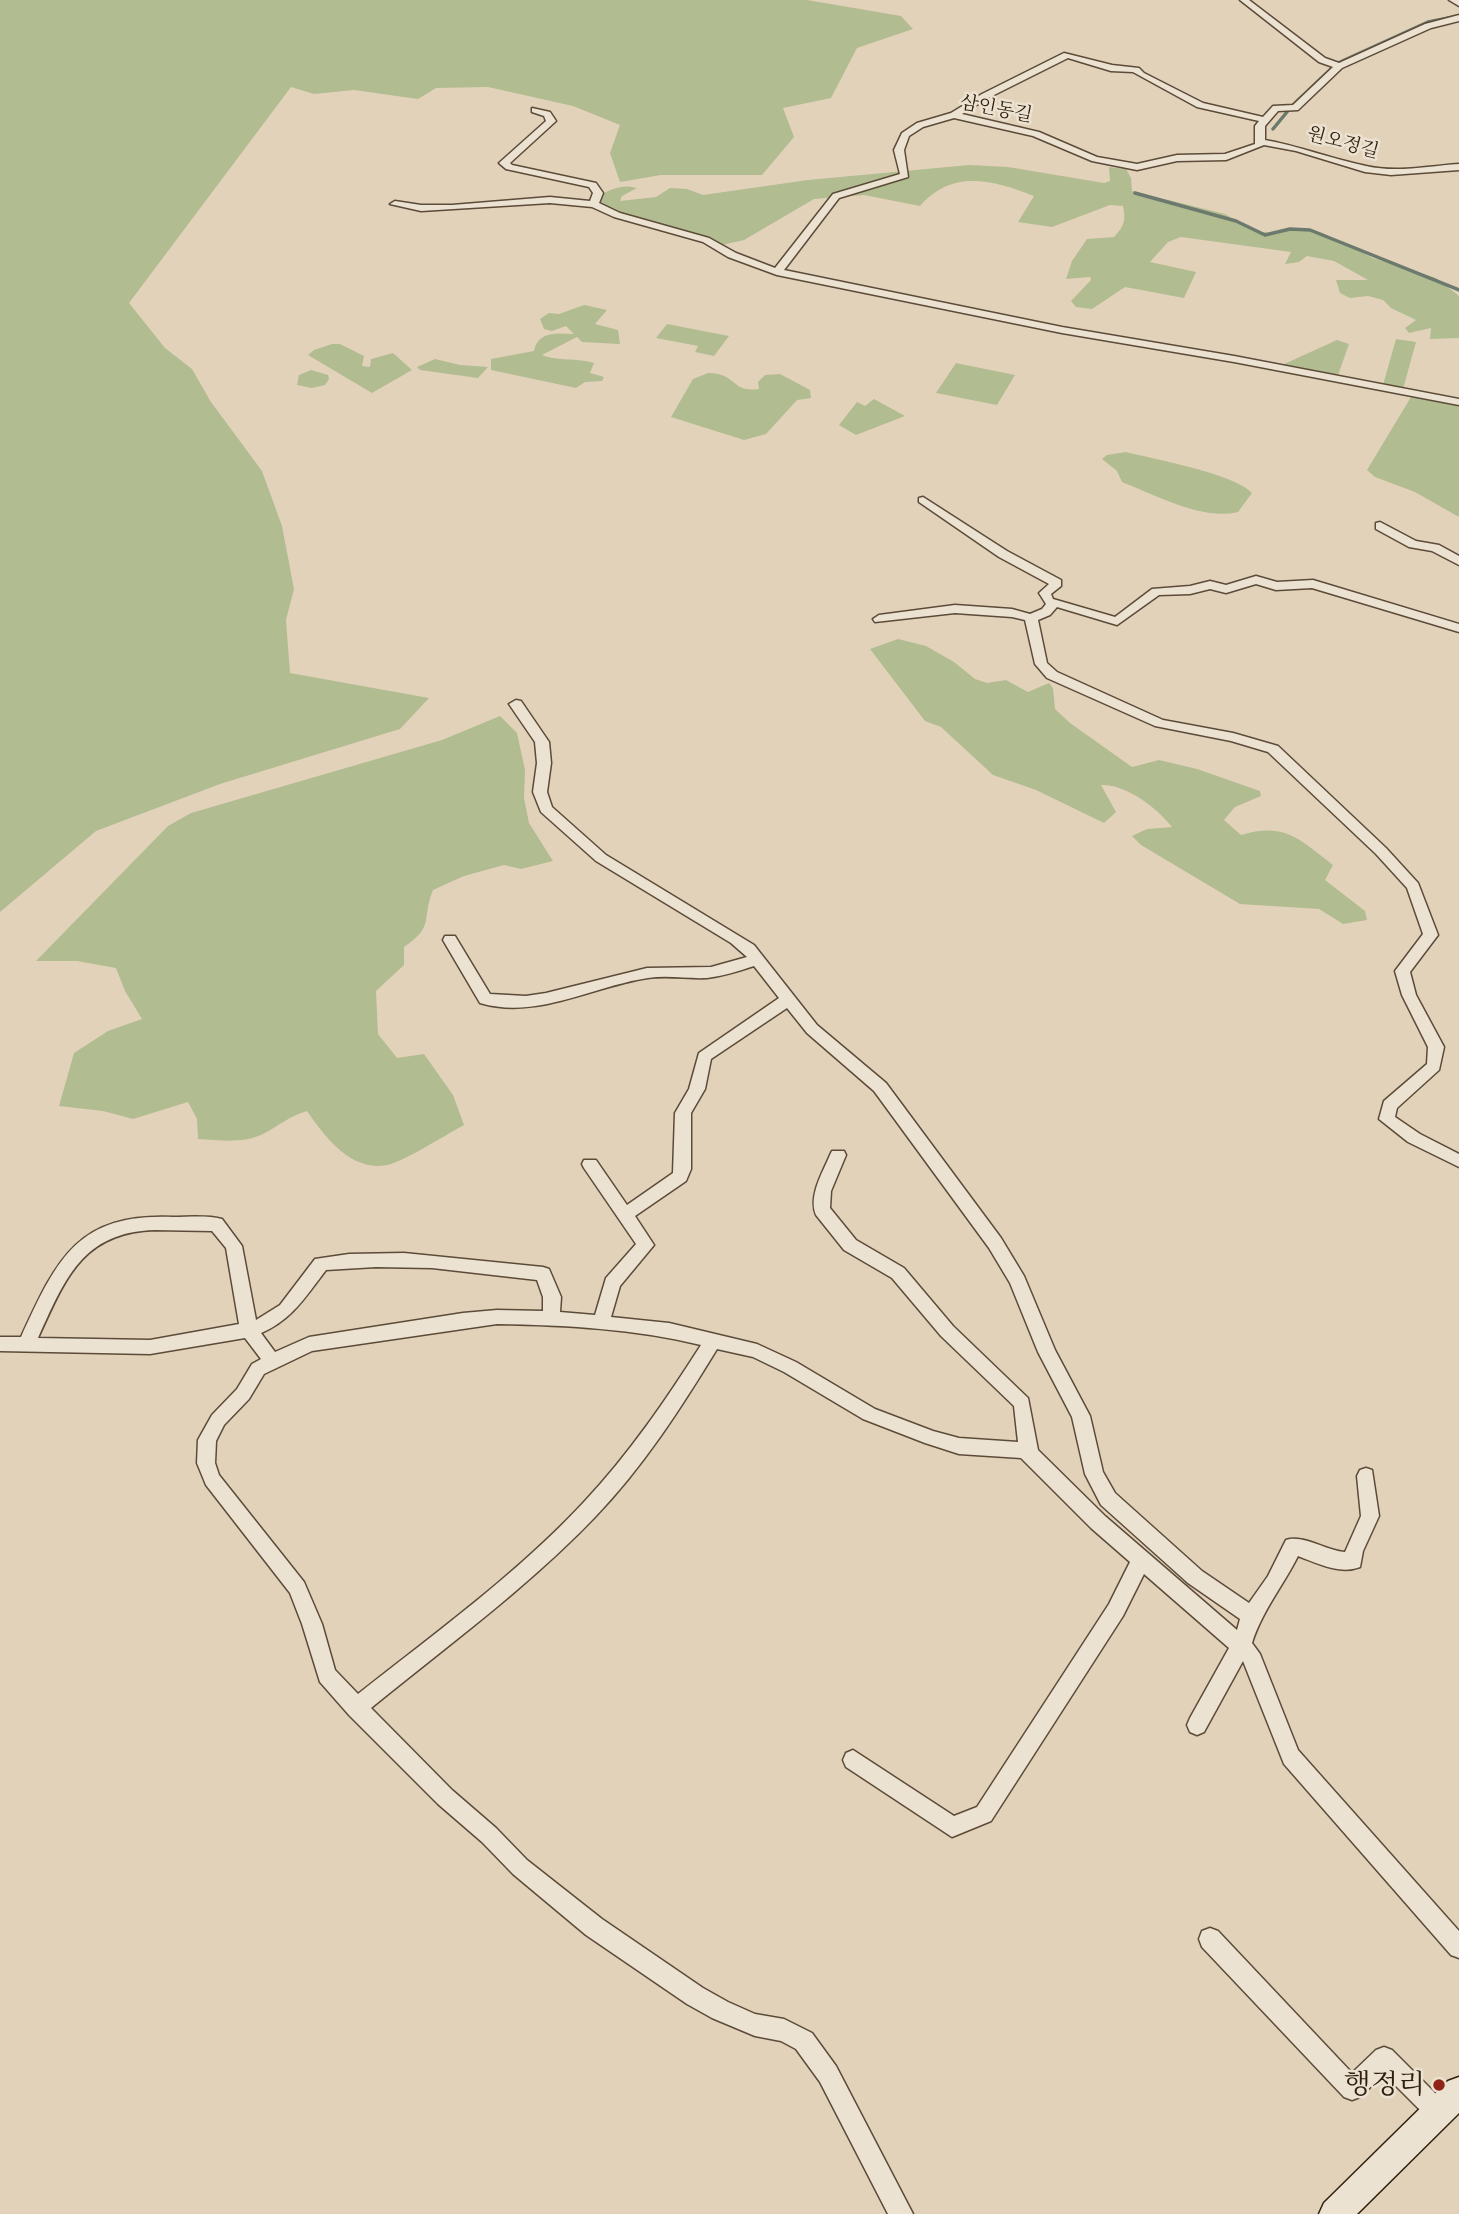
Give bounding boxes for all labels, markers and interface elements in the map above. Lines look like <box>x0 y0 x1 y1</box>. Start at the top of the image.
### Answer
street label: 삼인동길 <box>958 91 1034 127</box>
street label: 원오정길 <box>1305 122 1381 164</box>
place label: 행정리 <box>1344 2068 1425 2102</box>
marker: 행정리 <box>1431 2077 1447 2093</box>

